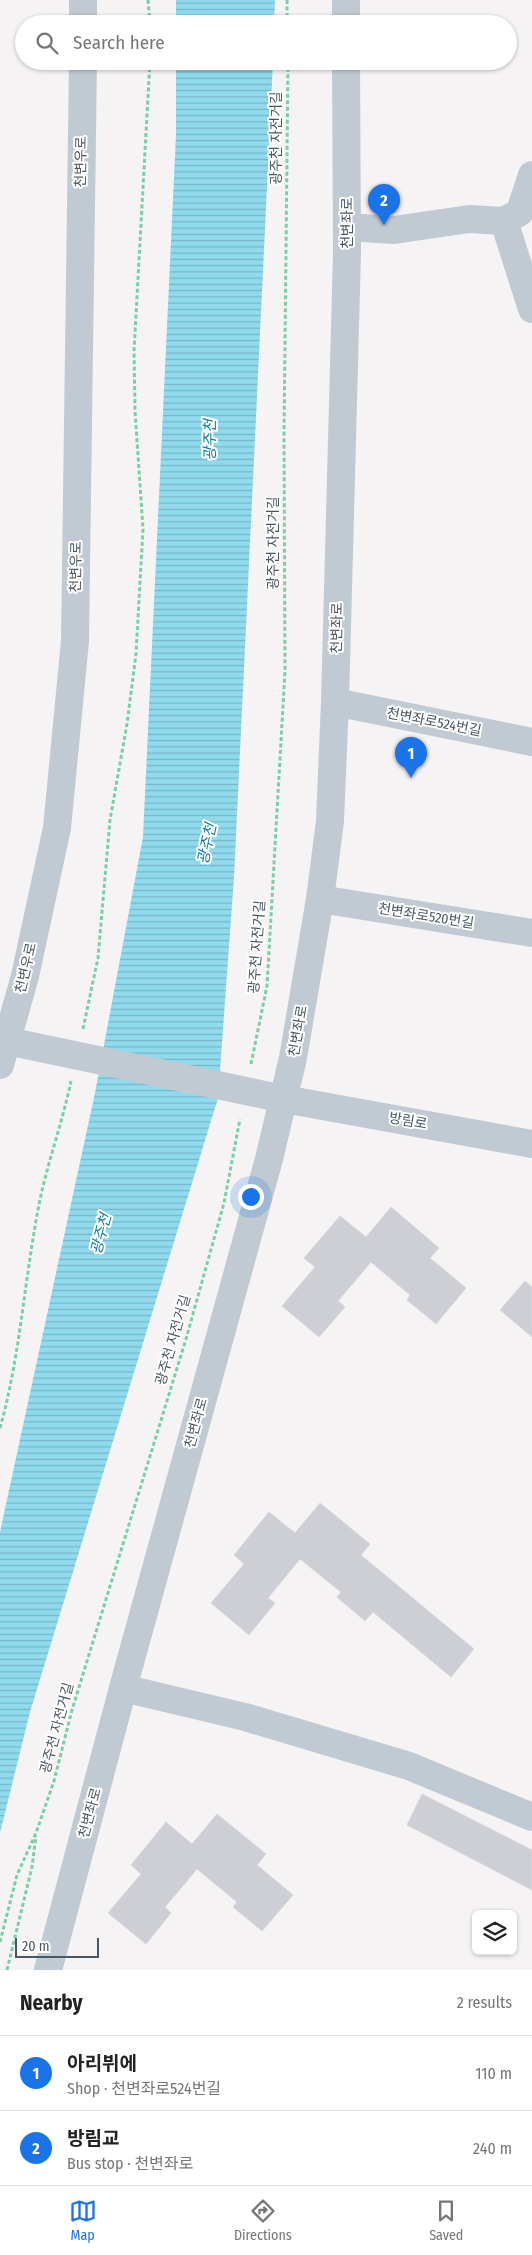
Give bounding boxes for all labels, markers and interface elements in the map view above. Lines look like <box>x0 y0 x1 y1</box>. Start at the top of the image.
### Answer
search box <box>15 15 517 70</box>
icon: search <box>33 29 61 57</box>
text: Search here <box>73 31 165 54</box>
street label: 광주천 자전거길 <box>268 91 285 185</box>
street label: 천변우로 <box>72 136 90 188</box>
pin: 2 <box>368 184 400 225</box>
street label: 천변좌로 <box>339 197 356 249</box>
water label: 광주천 <box>201 417 219 461</box>
street label: 광주천 자전거길 <box>265 496 282 590</box>
street label: 천변우로 <box>67 541 85 593</box>
street label: 천변좌로 <box>328 602 346 654</box>
street label: 천변좌로524번길 <box>385 704 483 740</box>
pin: 1 <box>395 737 427 778</box>
water label: 광주천 <box>194 820 221 866</box>
street label: 광주천 자전거길 <box>245 900 269 994</box>
street label: 천변좌로520번길 <box>377 900 475 932</box>
street label: 천변우로 <box>12 941 40 995</box>
street label: 천변좌로 <box>285 1004 311 1058</box>
street label: 방림로 <box>387 1109 429 1133</box>
your location <box>238 1184 264 1210</box>
water label: 광주천 <box>87 1210 116 1256</box>
street label: 광주천 자전거길 <box>152 1293 194 1387</box>
street label: 천변좌로 <box>181 1396 211 1450</box>
street label: 광주천 자전거길 <box>37 1681 77 1775</box>
street label: 천변좌로 <box>75 1786 105 1840</box>
map controls <box>472 1910 517 1955</box>
button: layers <box>472 1910 517 1955</box>
scale bar <box>15 1935 99 1958</box>
text: 20 m <box>22 1938 50 1955</box>
text: Nearby <box>20 1990 82 2016</box>
text: 2 results <box>457 1993 512 2012</box>
text: 아리뷔에 <box>67 2052 137 2075</box>
text: 1 <box>33 2064 39 2083</box>
text: 110 m <box>475 2064 512 2083</box>
text: Shop · 천변좌로524번길 <box>67 2079 221 2098</box>
text: 방림교 <box>67 2127 119 2150</box>
text: 2 <box>32 2139 40 2158</box>
text: 240 m <box>473 2139 512 2158</box>
text: Bus stop · 천변좌로 <box>67 2154 193 2173</box>
tab: Map <box>69 2197 97 2244</box>
tab: Directions <box>234 2197 292 2244</box>
tab: Saved <box>429 2197 463 2244</box>

